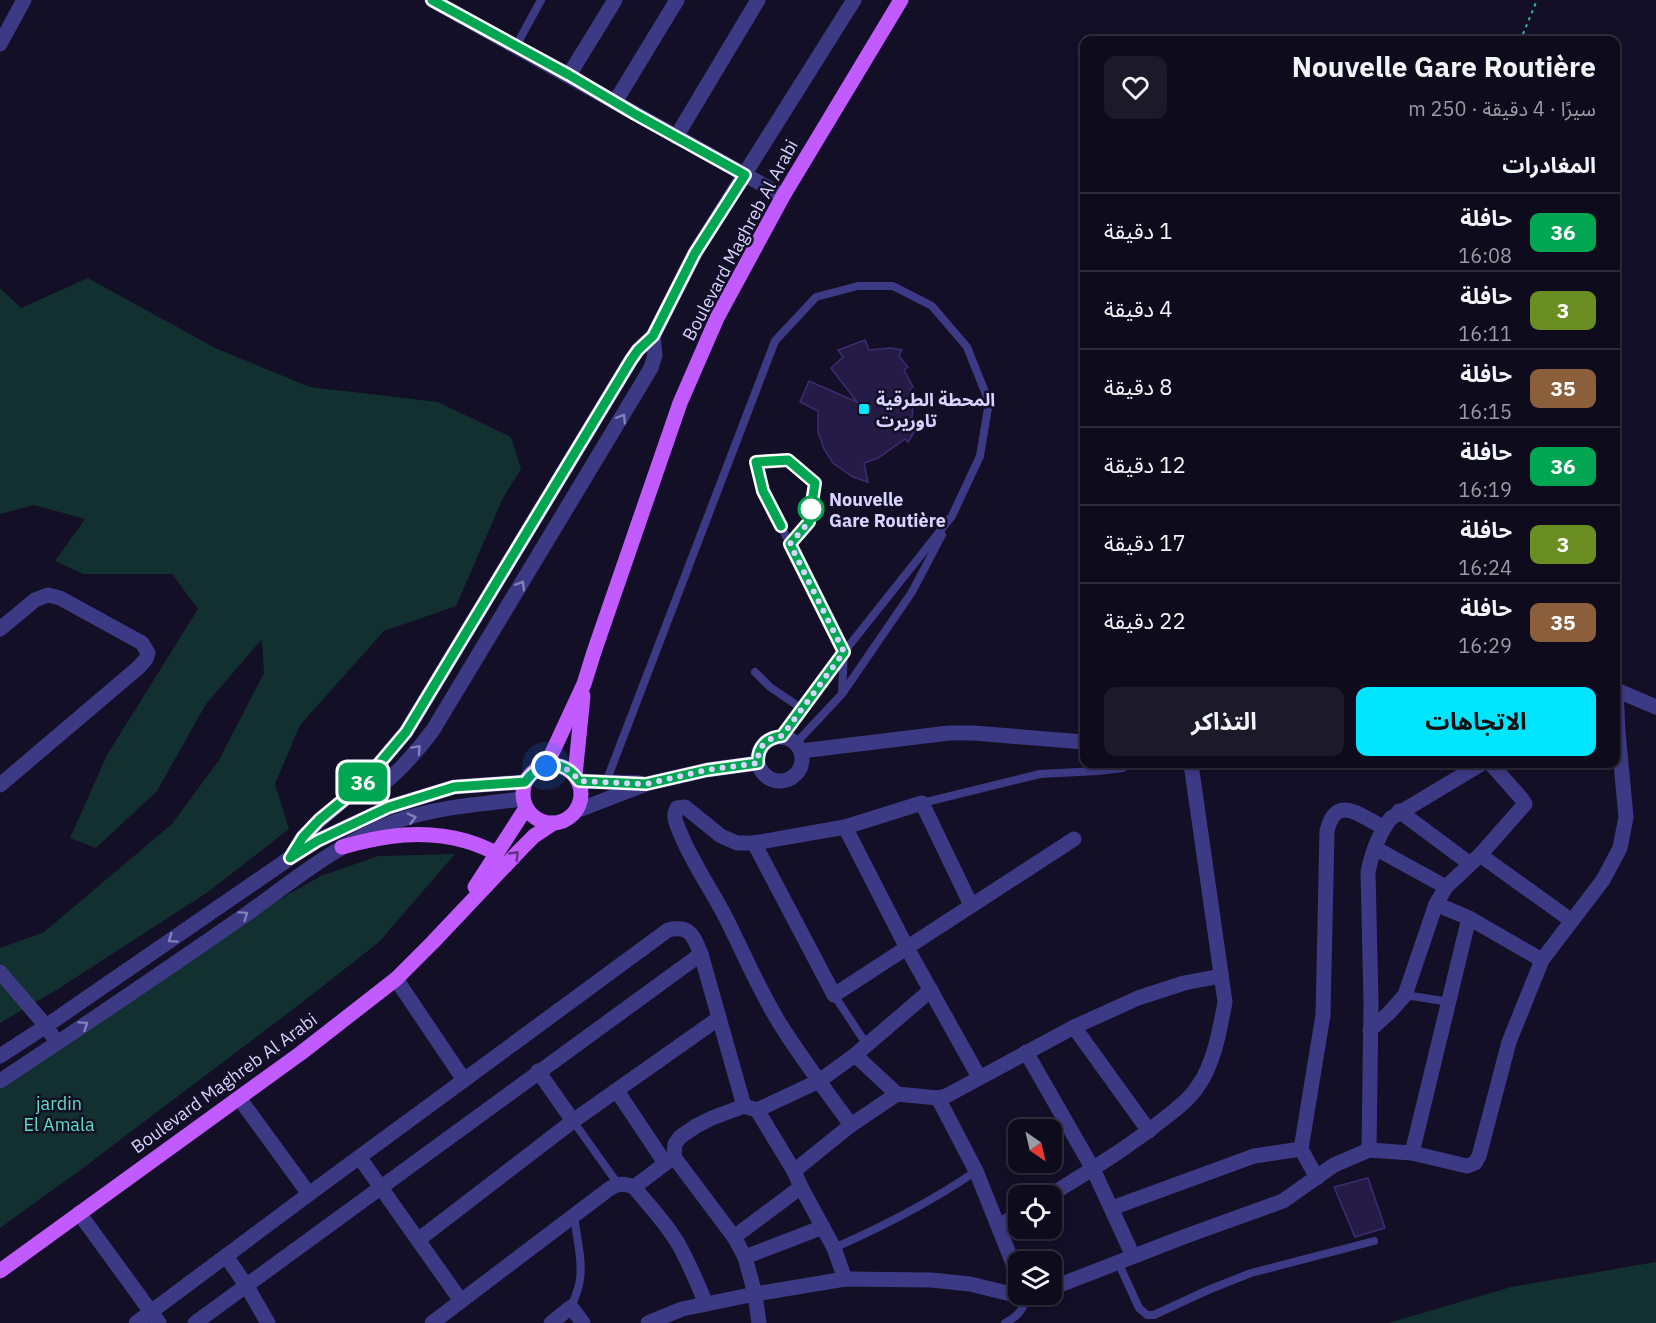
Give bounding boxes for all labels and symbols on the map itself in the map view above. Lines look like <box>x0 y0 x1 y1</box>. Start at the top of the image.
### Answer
street label: Boulevard Maghreb Al Arabi <box>677 135 803 345</box>
place label: المحطة الطرقية تاوريرت <box>876 388 995 432</box>
marker: المحطة الطرقية تاوريرت <box>857 402 871 416</box>
one-way arrow <box>614 414 626 424</box>
place label: Nouvelle Gare Routière <box>829 488 946 532</box>
marker: Nouvelle Gare Routière <box>798 496 824 522</box>
one-way arrow <box>514 581 525 591</box>
one-way arrow <box>410 746 421 756</box>
your location <box>531 751 561 781</box>
line badge: 36 <box>336 762 390 802</box>
one-way arrow <box>407 812 417 825</box>
one-way arrow <box>507 852 518 863</box>
one-way arrow <box>238 911 249 922</box>
one-way arrow <box>167 932 178 943</box>
street label: Boulevard Maghreb Al Arabi <box>126 1008 322 1158</box>
one-way arrow <box>77 1021 88 1032</box>
park label: jardin El Amala <box>23 1092 95 1136</box>
north arrow <box>1008 1119 1062 1173</box>

